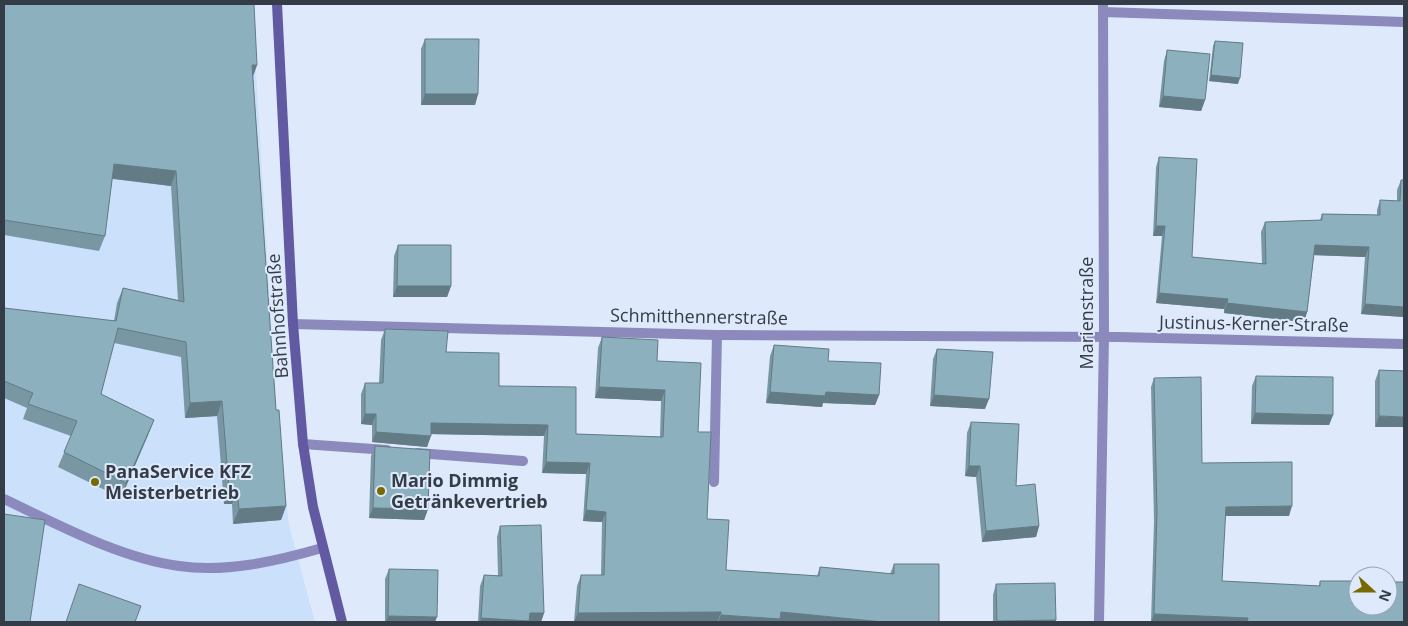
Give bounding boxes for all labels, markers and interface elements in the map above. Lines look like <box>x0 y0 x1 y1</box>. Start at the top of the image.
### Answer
street label: Bahnhofstraße <box>261 253 293 379</box>
street label: Marienstraße <box>1074 257 1098 369</box>
street label: Schmitthennerstraße <box>610 302 788 330</box>
street label: Justinus-Kerner-Straße <box>1157 309 1349 337</box>
place label: PanaService KFZ Meisterbetrieb <box>105 459 251 504</box>
place label: Mario Dimmig Getränkevertrieb <box>391 468 548 513</box>
marker: PanaService KFZ Meisterbetrieb <box>89 476 101 488</box>
marker: Mario Dimmig Getränkevertrieb <box>375 485 387 497</box>
north arrow <box>1348 566 1398 616</box>
text: N <box>1375 587 1397 605</box>

